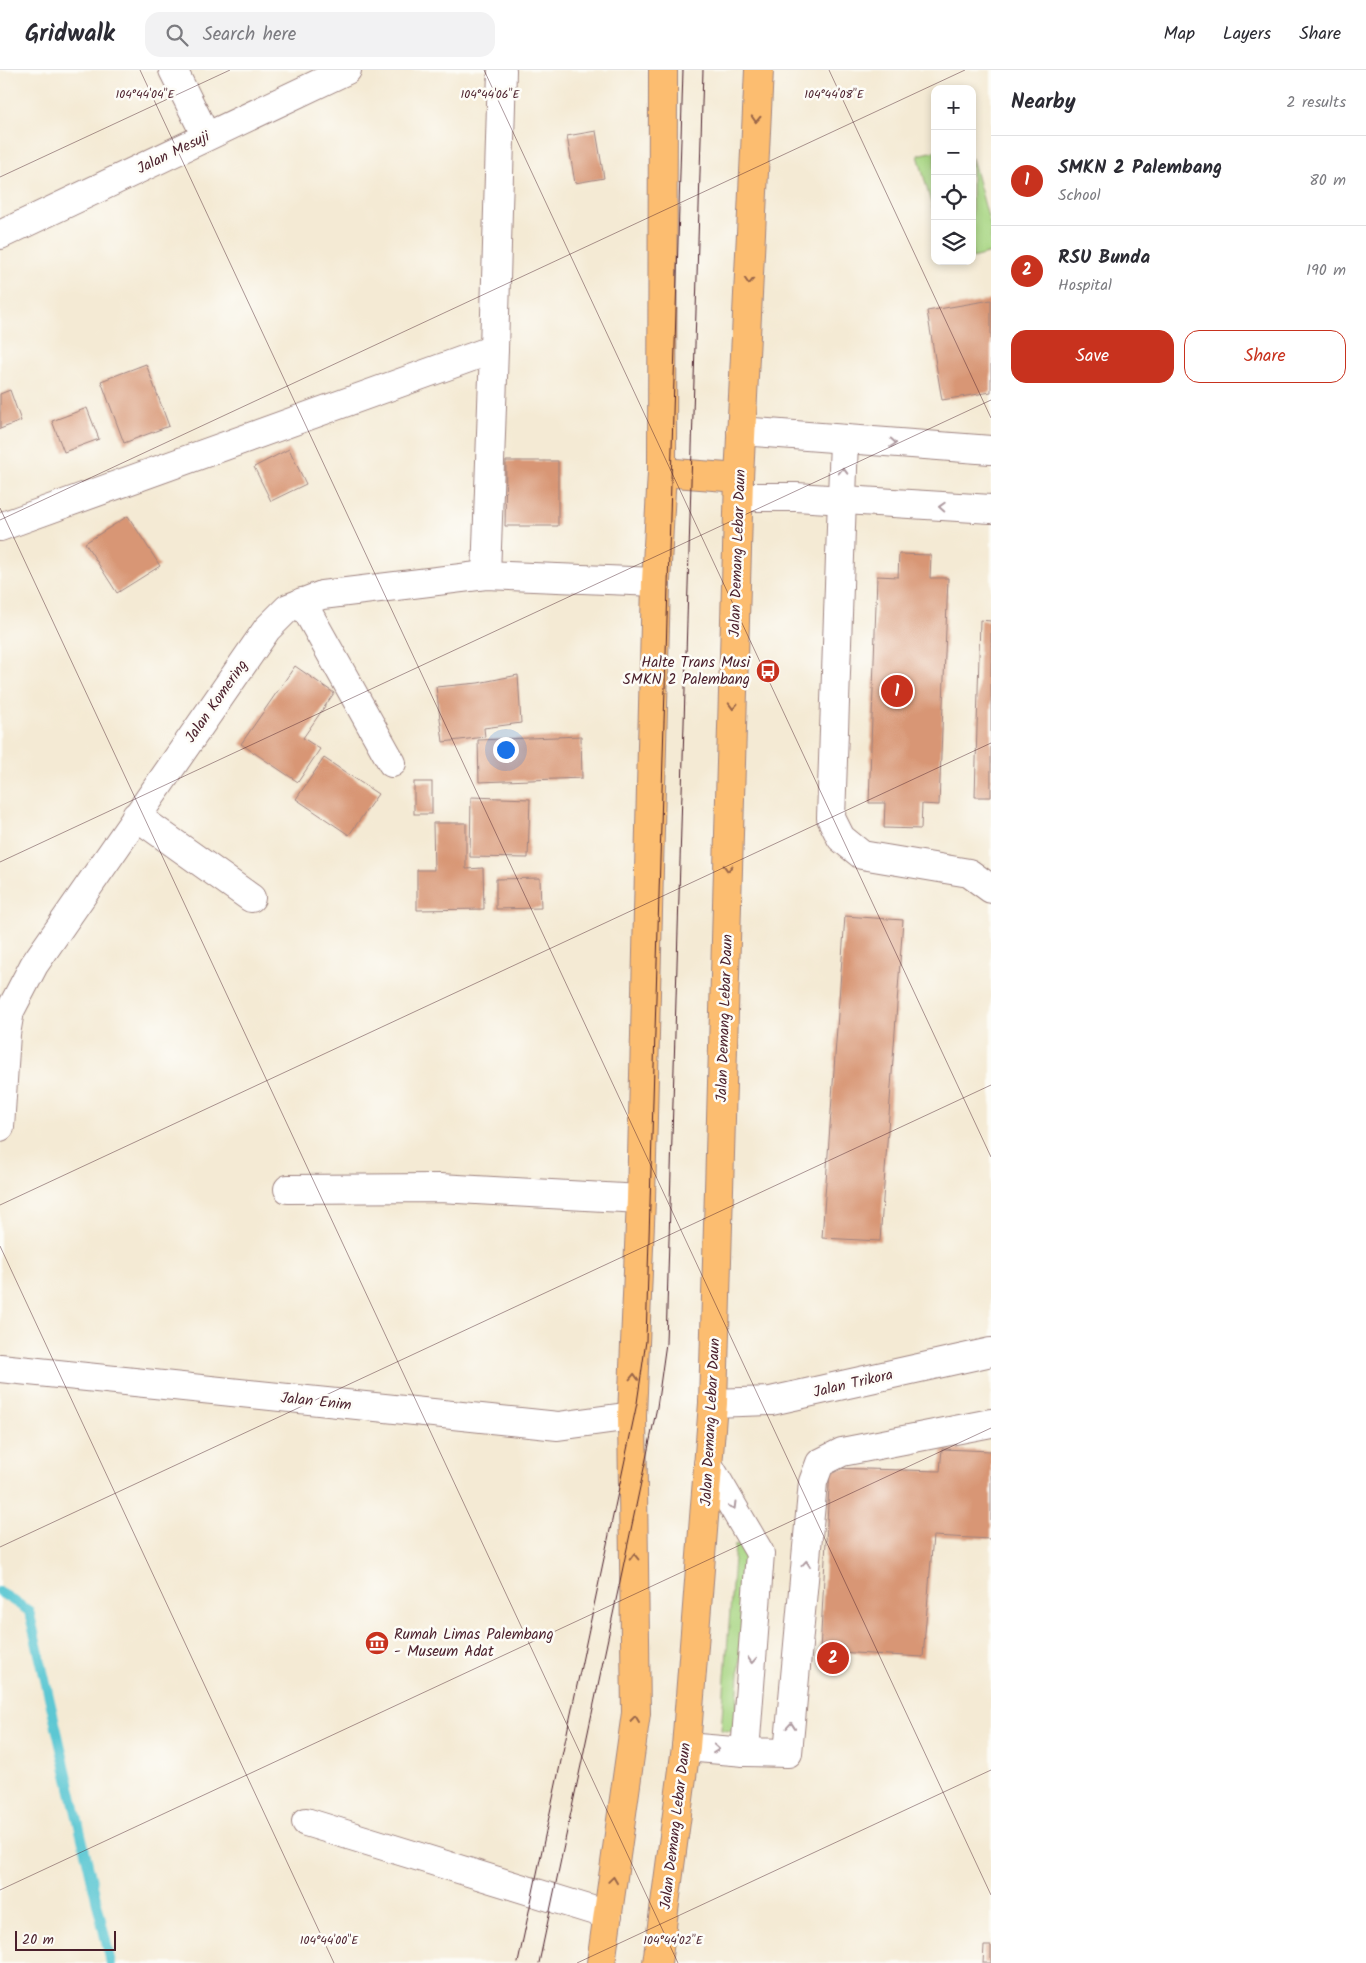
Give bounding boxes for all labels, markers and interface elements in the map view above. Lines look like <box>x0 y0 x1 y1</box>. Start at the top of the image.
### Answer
search box <box>145 12 495 57</box>
text: Gridwalk <box>25 15 115 54</box>
text: Search here <box>203 20 296 50</box>
text: Map <box>1164 20 1195 49</box>
text: Layers <box>1223 20 1271 49</box>
text: Share <box>1299 20 1341 49</box>
icon: search <box>163 21 191 49</box>
text: 104°44'04"E <box>115 85 175 104</box>
text: 104°44'06"E <box>460 85 521 104</box>
text: 104°44'08"E <box>804 85 865 104</box>
map controls <box>931 85 976 265</box>
button: + <box>931 85 976 130</box>
text: Nearby <box>1011 86 1076 119</box>
text: 2 results <box>1286 90 1346 115</box>
one-way arrow <box>751 115 762 123</box>
street label: Jalan Mesuji <box>133 124 215 181</box>
button: − <box>931 130 976 175</box>
text: SMKN 2 Palembang <box>1058 153 1222 183</box>
text: 1 <box>1025 168 1029 193</box>
text: 80 m <box>1309 168 1346 193</box>
button: locate <box>931 175 976 220</box>
text: School <box>1058 183 1101 208</box>
button: layers <box>931 220 976 265</box>
text: RSU Bunda <box>1058 243 1150 273</box>
text: 2 <box>1022 258 1032 283</box>
text: 190 m <box>1306 258 1346 283</box>
text: Hospital <box>1058 273 1112 298</box>
one-way arrow <box>743 277 754 285</box>
button: Save <box>1011 330 1174 383</box>
button: Share <box>1184 330 1346 383</box>
one-way arrow <box>889 438 897 449</box>
one-way arrow <box>838 466 849 474</box>
street label: Jalan Demang Lebar Daun <box>723 469 753 637</box>
one-way arrow <box>938 501 946 512</box>
place label: Halte Trans Musi SMKN 2 Palembang <box>623 651 751 692</box>
street label: Jalan Komering <box>179 655 254 748</box>
bus stop icon: Halte Trans Musi SMKN 2 Palembang <box>755 658 781 684</box>
pin: 1 <box>881 672 913 710</box>
one-way arrow <box>727 702 738 710</box>
your location <box>493 737 519 763</box>
one-way arrow <box>723 864 733 872</box>
street label: Jalan Demang Lebar Daun <box>710 934 740 1102</box>
street label: Jalan Demang Lebar Daun <box>695 1338 727 1507</box>
street label: Jalan Trikora <box>811 1363 895 1405</box>
one-way arrow <box>629 1372 639 1380</box>
street label: Jalan Enim <box>279 1386 353 1418</box>
one-way arrow <box>726 1500 736 1509</box>
one-way arrow <box>629 1552 639 1560</box>
one-way arrow <box>800 1560 811 1568</box>
place label: Rumah Limas Palembang - Museum Adat <box>394 1623 554 1664</box>
museum icon: Rumah Limas Palembang - Museum Adat <box>364 1630 390 1656</box>
pin: 2 <box>817 1639 849 1677</box>
one-way arrow <box>747 1657 758 1665</box>
one-way arrow <box>629 1715 640 1723</box>
one-way arrow <box>785 1722 796 1730</box>
street label: Jalan Demang Lebar Daun <box>654 1741 698 1911</box>
one-way arrow <box>712 1744 720 1755</box>
one-way arrow <box>607 1876 618 1884</box>
scale bar <box>15 1928 116 1951</box>
text: 20 m <box>22 1929 54 1951</box>
text: 104°44'00"E <box>300 1931 359 1950</box>
text: 104°44'02"E <box>643 1931 704 1950</box>

